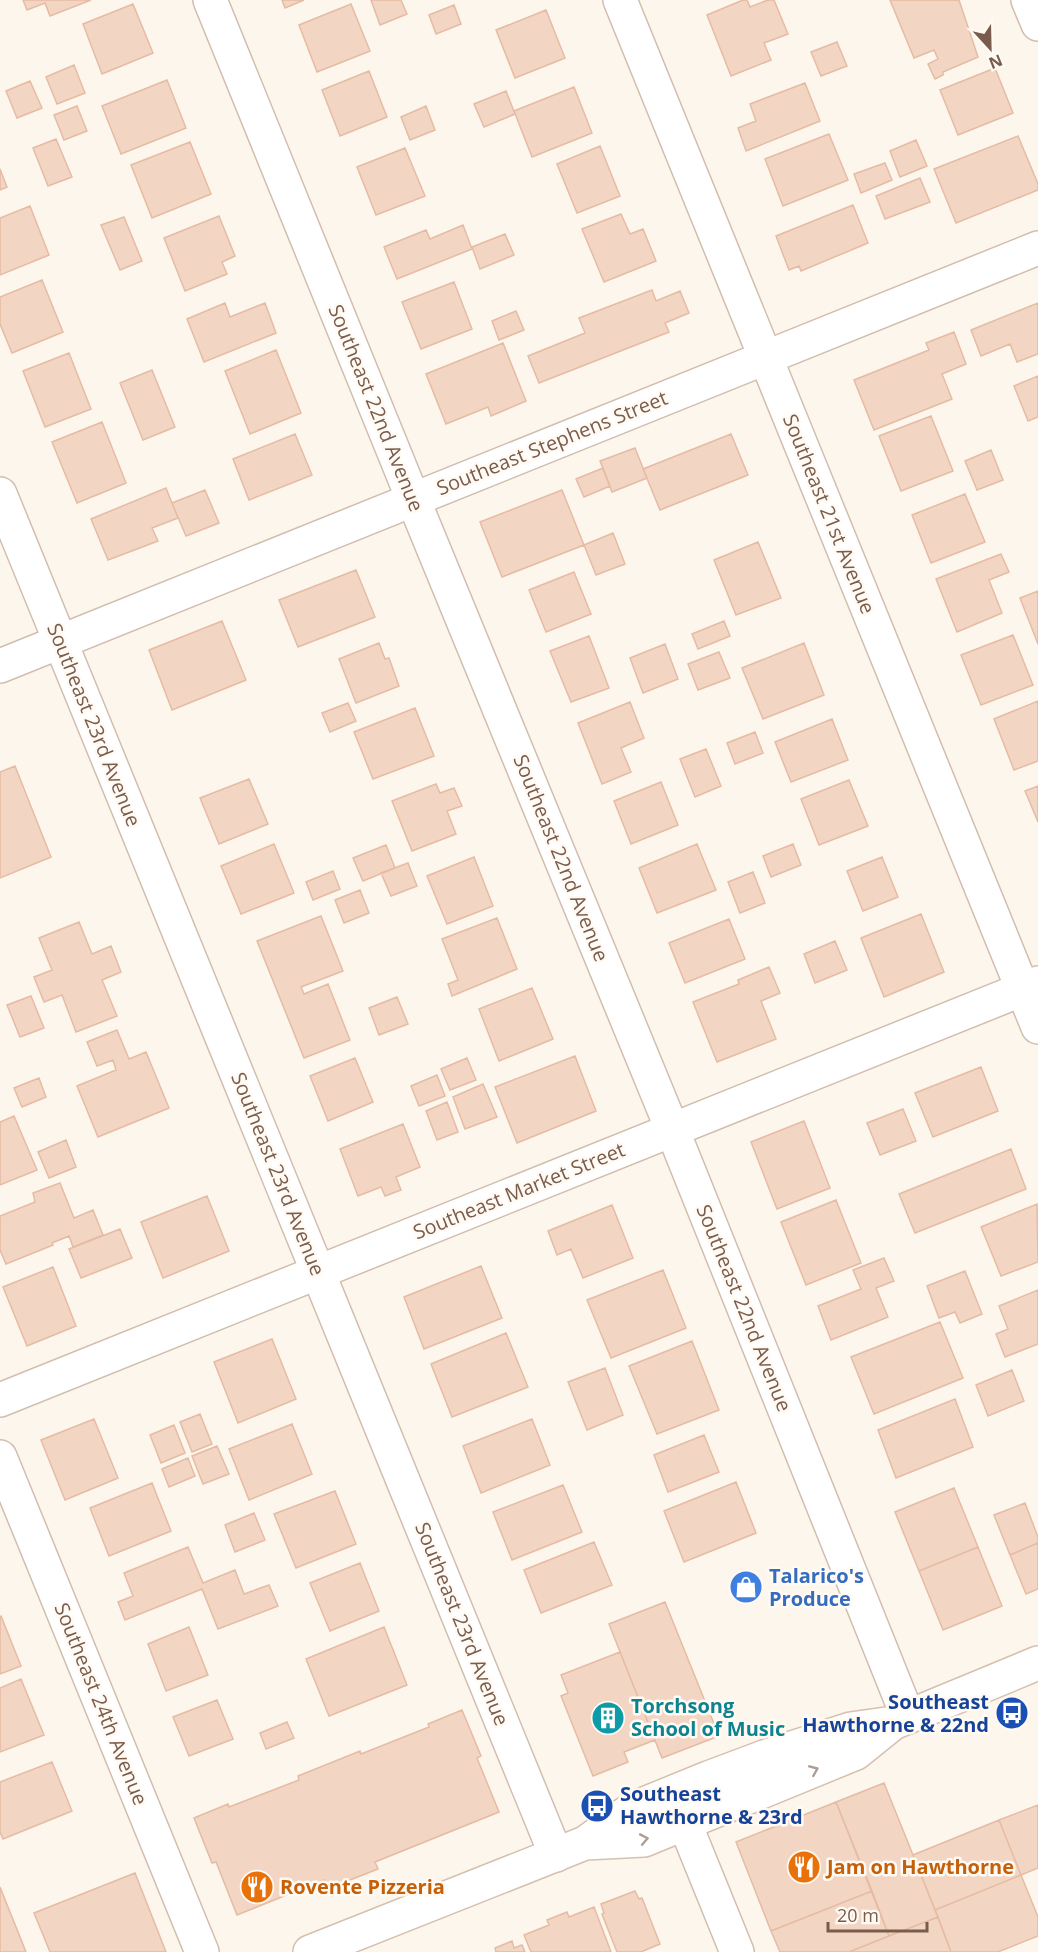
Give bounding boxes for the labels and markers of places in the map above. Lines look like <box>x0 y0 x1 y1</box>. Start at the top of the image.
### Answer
place label: Talarico's Produce <box>769 1562 864 1612</box>
shop icon: Talarico's Produce <box>728 1569 764 1605</box>
place label: Southeast Hawthorne & 22nd <box>802 1688 989 1738</box>
place label: Torchsong School of Music <box>631 1692 785 1742</box>
bus stop icon: Southeast Hawthorne & 22nd <box>994 1695 1030 1731</box>
building icon: Torchsong School of Music <box>590 1700 626 1736</box>
place label: Southeast Hawthorne & 23rd <box>620 1780 803 1830</box>
bus stop icon: Southeast Hawthorne & 23rd <box>579 1788 615 1824</box>
restaurant icon: Jam on Hawthorne <box>786 1849 822 1885</box>
place label: Jam on Hawthorne <box>825 1853 1014 1880</box>
restaurant icon: Rovente Pizzeria <box>239 1869 275 1905</box>
place label: Rovente Pizzeria <box>280 1873 445 1900</box>

